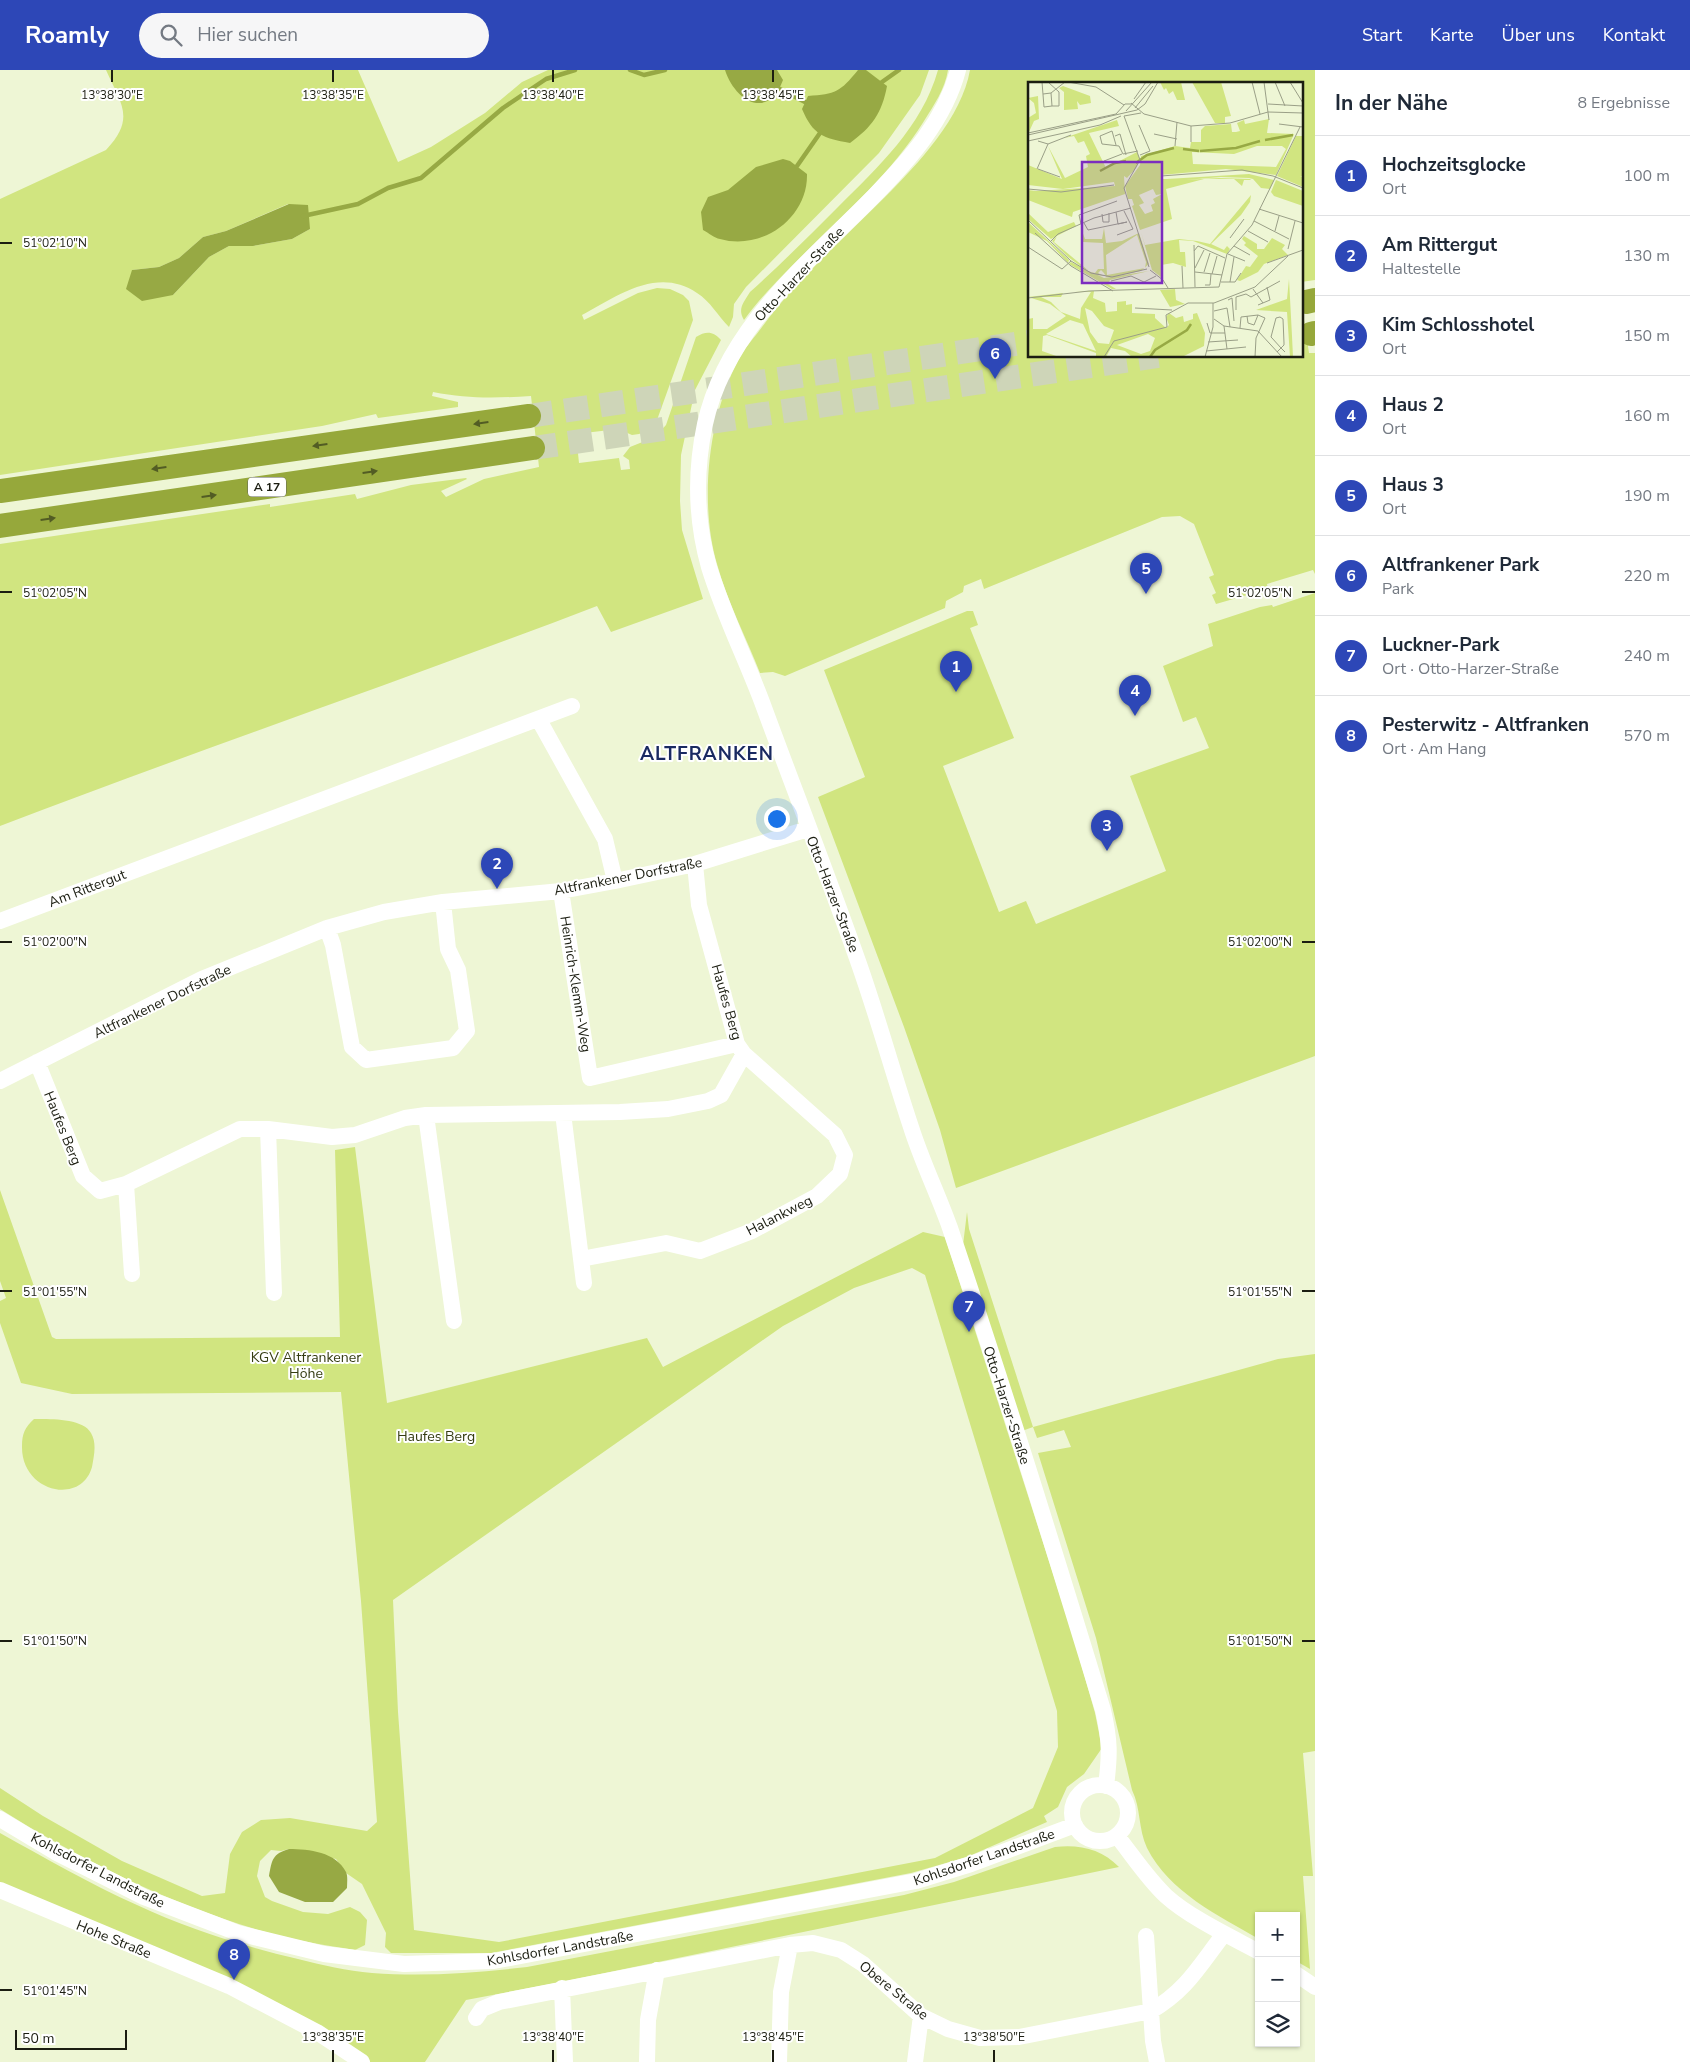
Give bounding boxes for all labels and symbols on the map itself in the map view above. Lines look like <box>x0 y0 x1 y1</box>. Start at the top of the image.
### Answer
inset map <box>1028 82 1302 358</box>
text: 13°38'30"E <box>81 87 143 103</box>
text: 13°38'35"E <box>302 87 364 103</box>
text: 13°38'40"E <box>522 87 584 103</box>
text: 13°38'45"E <box>742 87 804 103</box>
street label: Otto-Harzer-Straße <box>750 223 848 326</box>
text: 51°02'10"N <box>23 235 87 251</box>
pin: 6 <box>979 338 1011 379</box>
one-way arrow <box>472 419 488 427</box>
one-way arrow <box>312 441 328 449</box>
one-way arrow <box>151 464 167 472</box>
one-way arrow <box>362 468 378 476</box>
road number: A 17 <box>248 478 286 497</box>
one-way arrow <box>201 491 217 499</box>
one-way arrow <box>41 515 57 523</box>
pin: 5 <box>1130 553 1162 594</box>
text: 51°02'05"N <box>23 585 87 601</box>
text: 51°02'05"N <box>1228 585 1292 601</box>
pin: 1 <box>940 651 972 692</box>
pin: 4 <box>1119 675 1151 716</box>
district label: ALTFRANKEN <box>640 741 774 767</box>
your location <box>764 806 790 832</box>
pin: 3 <box>1091 810 1123 851</box>
street label: Otto-Harzer-Straße <box>802 833 864 955</box>
pin: 2 <box>481 848 513 889</box>
street label: Altfrankener Dorfstraße <box>552 853 704 900</box>
street label: Am Rittergut <box>46 865 129 912</box>
street label: Heinrich-Klemm-Weg <box>555 915 596 1054</box>
text: 51°02'00"N <box>23 934 87 950</box>
text: 51°02'00"N <box>1228 934 1292 950</box>
street label: Altfrankener Dorfstraße <box>90 960 234 1043</box>
street label: Haufes Berg <box>707 962 746 1042</box>
street label: Haufes Berg <box>39 1088 86 1168</box>
street label: Halankweg <box>743 1191 815 1240</box>
text: 51°01'55"N <box>23 1284 87 1300</box>
text: 51°01'55"N <box>1228 1284 1292 1300</box>
pin: 7 <box>953 1291 985 1332</box>
street label: Otto-Harzer-Straße <box>978 1344 1035 1467</box>
park label: KGV Altfrankener Höhe <box>251 1348 361 1383</box>
park label: Haufes Berg <box>397 1427 475 1446</box>
text: 51°01'50"N <box>23 1633 87 1649</box>
text: 51°01'50"N <box>1228 1633 1292 1649</box>
street label: Kohlsdorfer Landstraße <box>911 1824 1057 1891</box>
street label: Kohlsdorfer Landstraße <box>27 1828 168 1913</box>
street label: Hohe Straße <box>73 1916 154 1963</box>
street label: Kohlsdorfer Landstraße <box>486 1926 635 1971</box>
pin: 8 <box>218 1939 250 1980</box>
street label: Obere Straße <box>855 1957 932 2024</box>
text: 51°01'45"N <box>23 1983 87 1999</box>
scale bar <box>15 2027 128 2050</box>
text: 13°38'35"E <box>302 2029 364 2045</box>
text: 13°38'40"E <box>522 2029 584 2045</box>
text: 13°38'45"E <box>742 2029 804 2045</box>
text: 13°38'50"E <box>963 2029 1025 2045</box>

